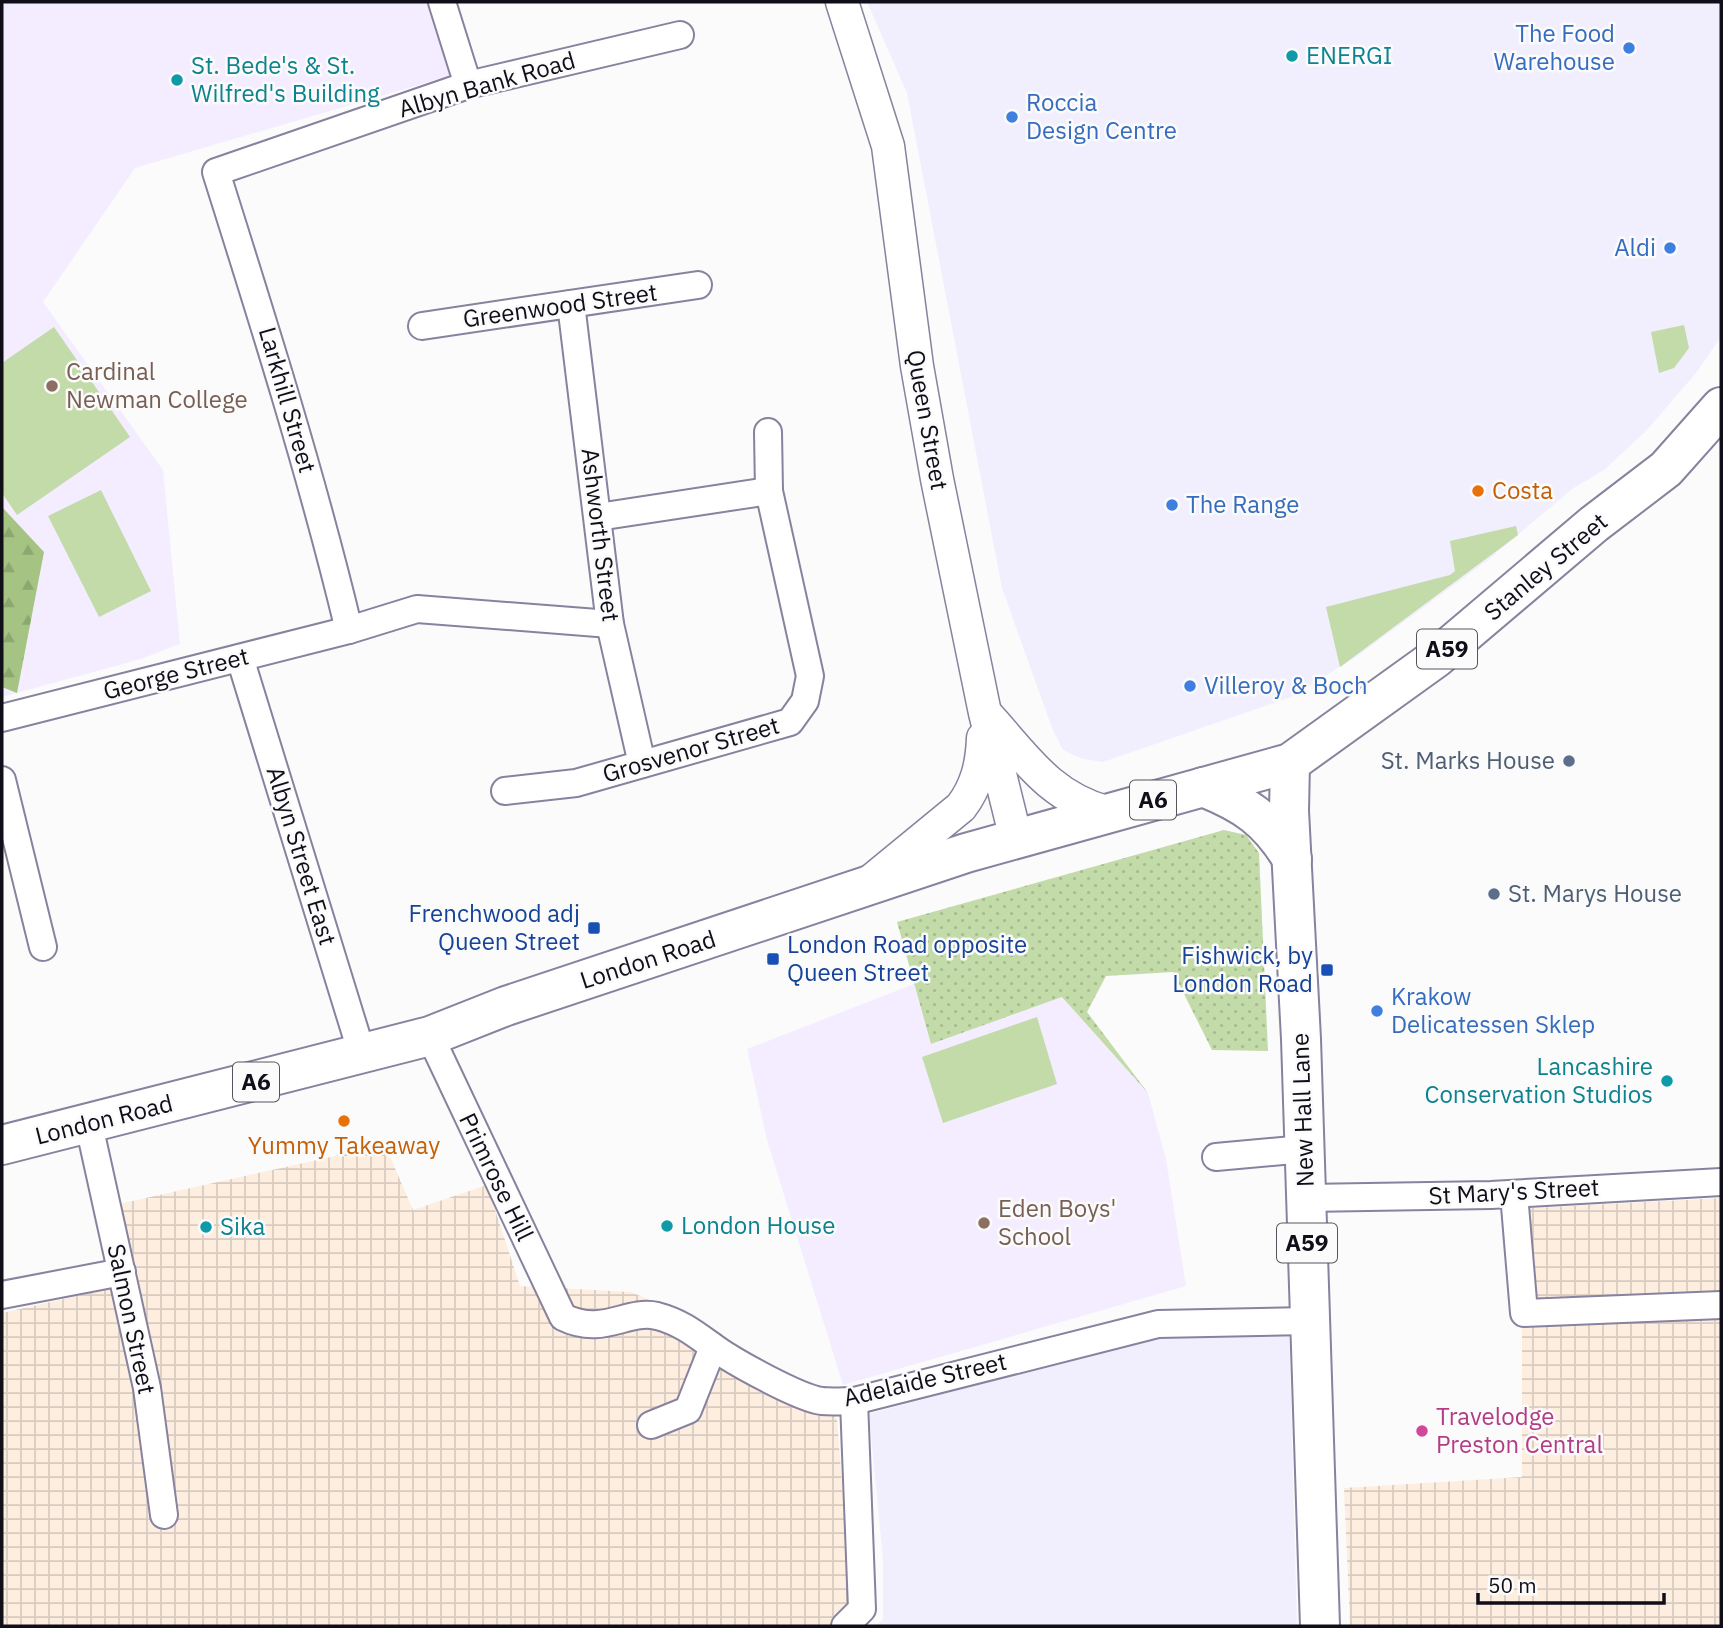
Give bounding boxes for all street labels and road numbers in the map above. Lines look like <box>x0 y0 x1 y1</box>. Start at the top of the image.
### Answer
street label: Albyn Bank Road <box>395 43 579 125</box>
street label: Greenwood Street <box>461 276 659 334</box>
street label: Larkhill Street <box>252 323 324 476</box>
street label: Queen Street <box>900 347 956 493</box>
street label: Ashworth Street <box>574 446 628 624</box>
street label: Stanley Street <box>1477 505 1614 627</box>
road number: A59 <box>1417 629 1477 668</box>
street label: George Street <box>100 640 252 707</box>
street label: Grosvenor Street <box>599 709 783 790</box>
street label: Albyn Street East <box>260 762 344 949</box>
road number: A6 <box>1130 780 1176 820</box>
street label: London Road <box>576 922 720 996</box>
street label: New Hall Lane <box>1283 1032 1321 1188</box>
road number: A6 <box>233 1063 279 1102</box>
street label: London Road <box>32 1086 176 1152</box>
street label: Primrose Hill <box>452 1107 542 1246</box>
street label: St Mary's Street <box>1428 1171 1600 1211</box>
road number: A59 <box>1277 1224 1337 1262</box>
street label: Salmon Street <box>100 1241 164 1397</box>
street label: Adelaide Street <box>840 1345 1009 1413</box>

